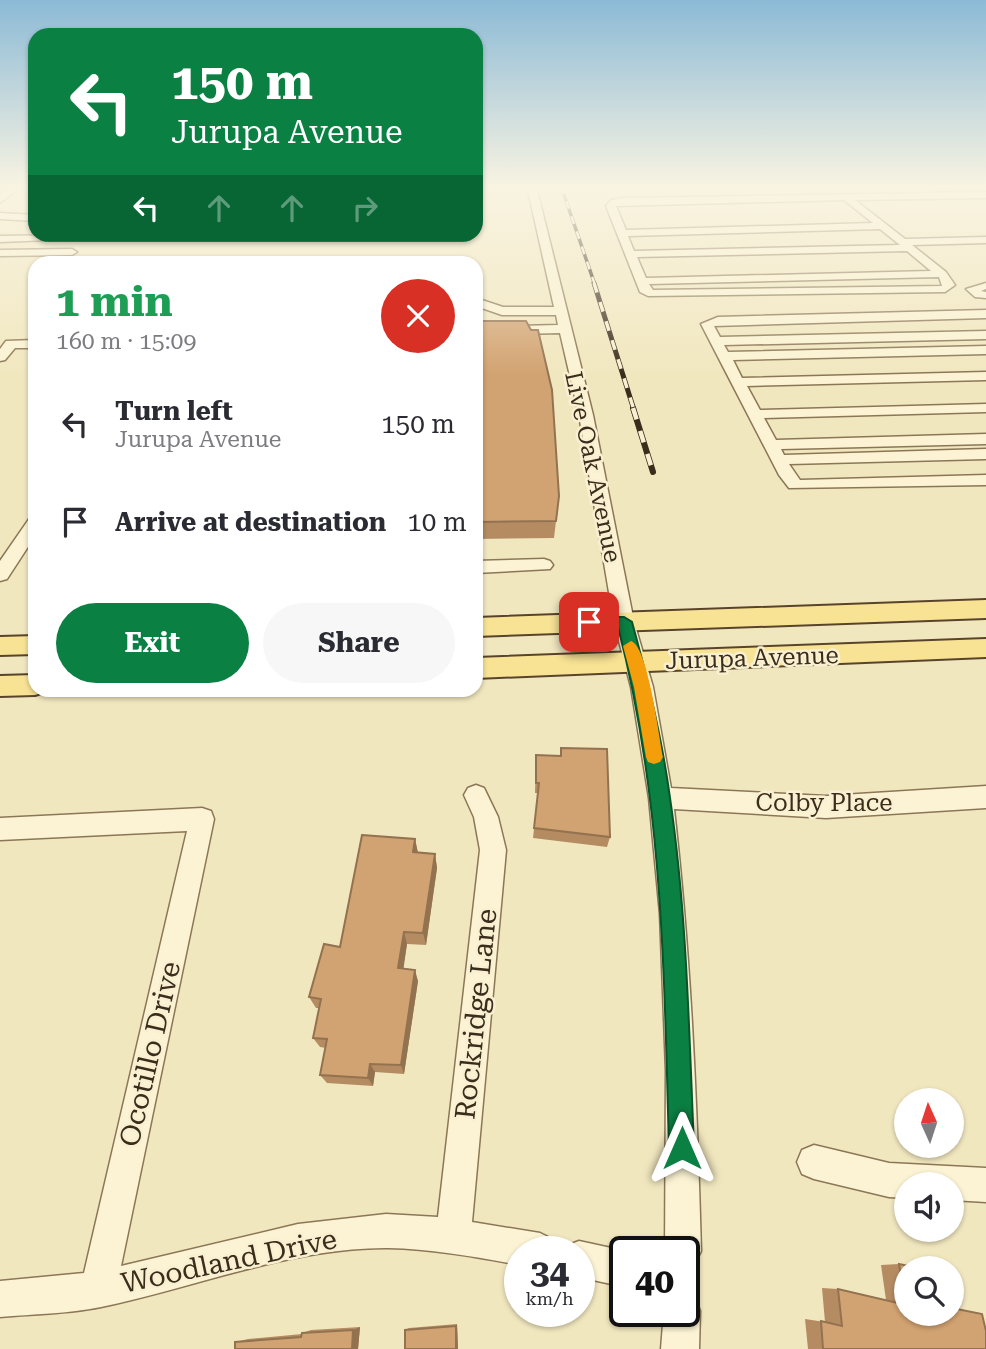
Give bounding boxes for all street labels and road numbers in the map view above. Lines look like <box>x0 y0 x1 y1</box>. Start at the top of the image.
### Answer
street label: Live Oak Avenue <box>559 369 627 565</box>
street label: Jurupa Avenue <box>665 641 839 675</box>
street label: Colby Place <box>756 789 892 817</box>
street label: Rockridge Lane <box>449 907 503 1121</box>
street label: Ocotillo Drive <box>113 958 187 1150</box>
street label: Woodland Drive <box>118 1222 340 1300</box>

